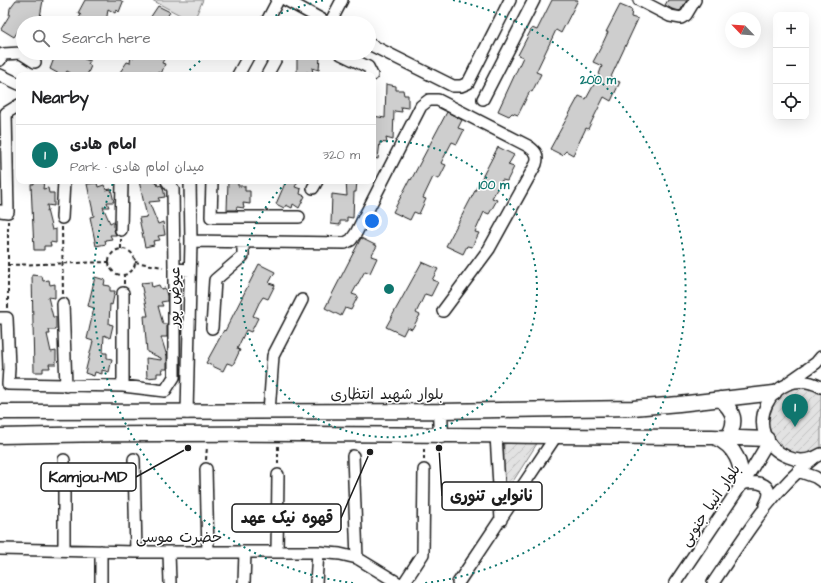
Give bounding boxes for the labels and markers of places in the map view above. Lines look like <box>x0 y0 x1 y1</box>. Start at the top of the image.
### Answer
centre of rings <box>382 282 396 296</box>
pin: 1 <box>782 394 808 427</box>
callout: Kamjou-MD <box>41 463 136 491</box>
callout: نانوایی تنوری <box>442 482 542 510</box>
callout: قهوه نیک عهد <box>232 504 341 532</box>

